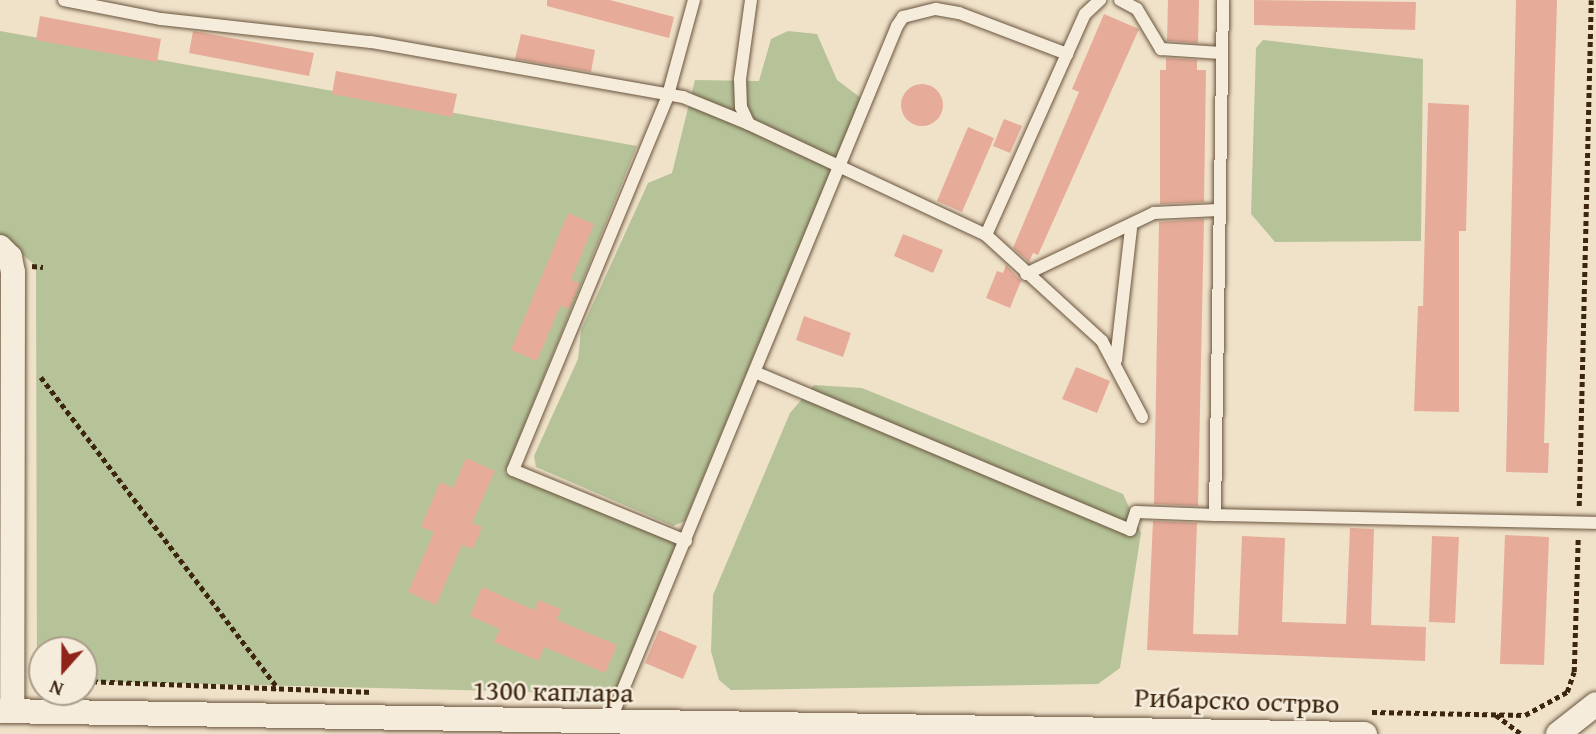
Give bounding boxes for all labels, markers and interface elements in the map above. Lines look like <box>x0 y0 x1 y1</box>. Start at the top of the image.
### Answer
north arrow <box>28 636 98 706</box>
text: N <box>45 673 67 704</box>
street label: 1300 каплара <box>472 673 634 709</box>
street label: Рибарско острво <box>1134 680 1340 720</box>

